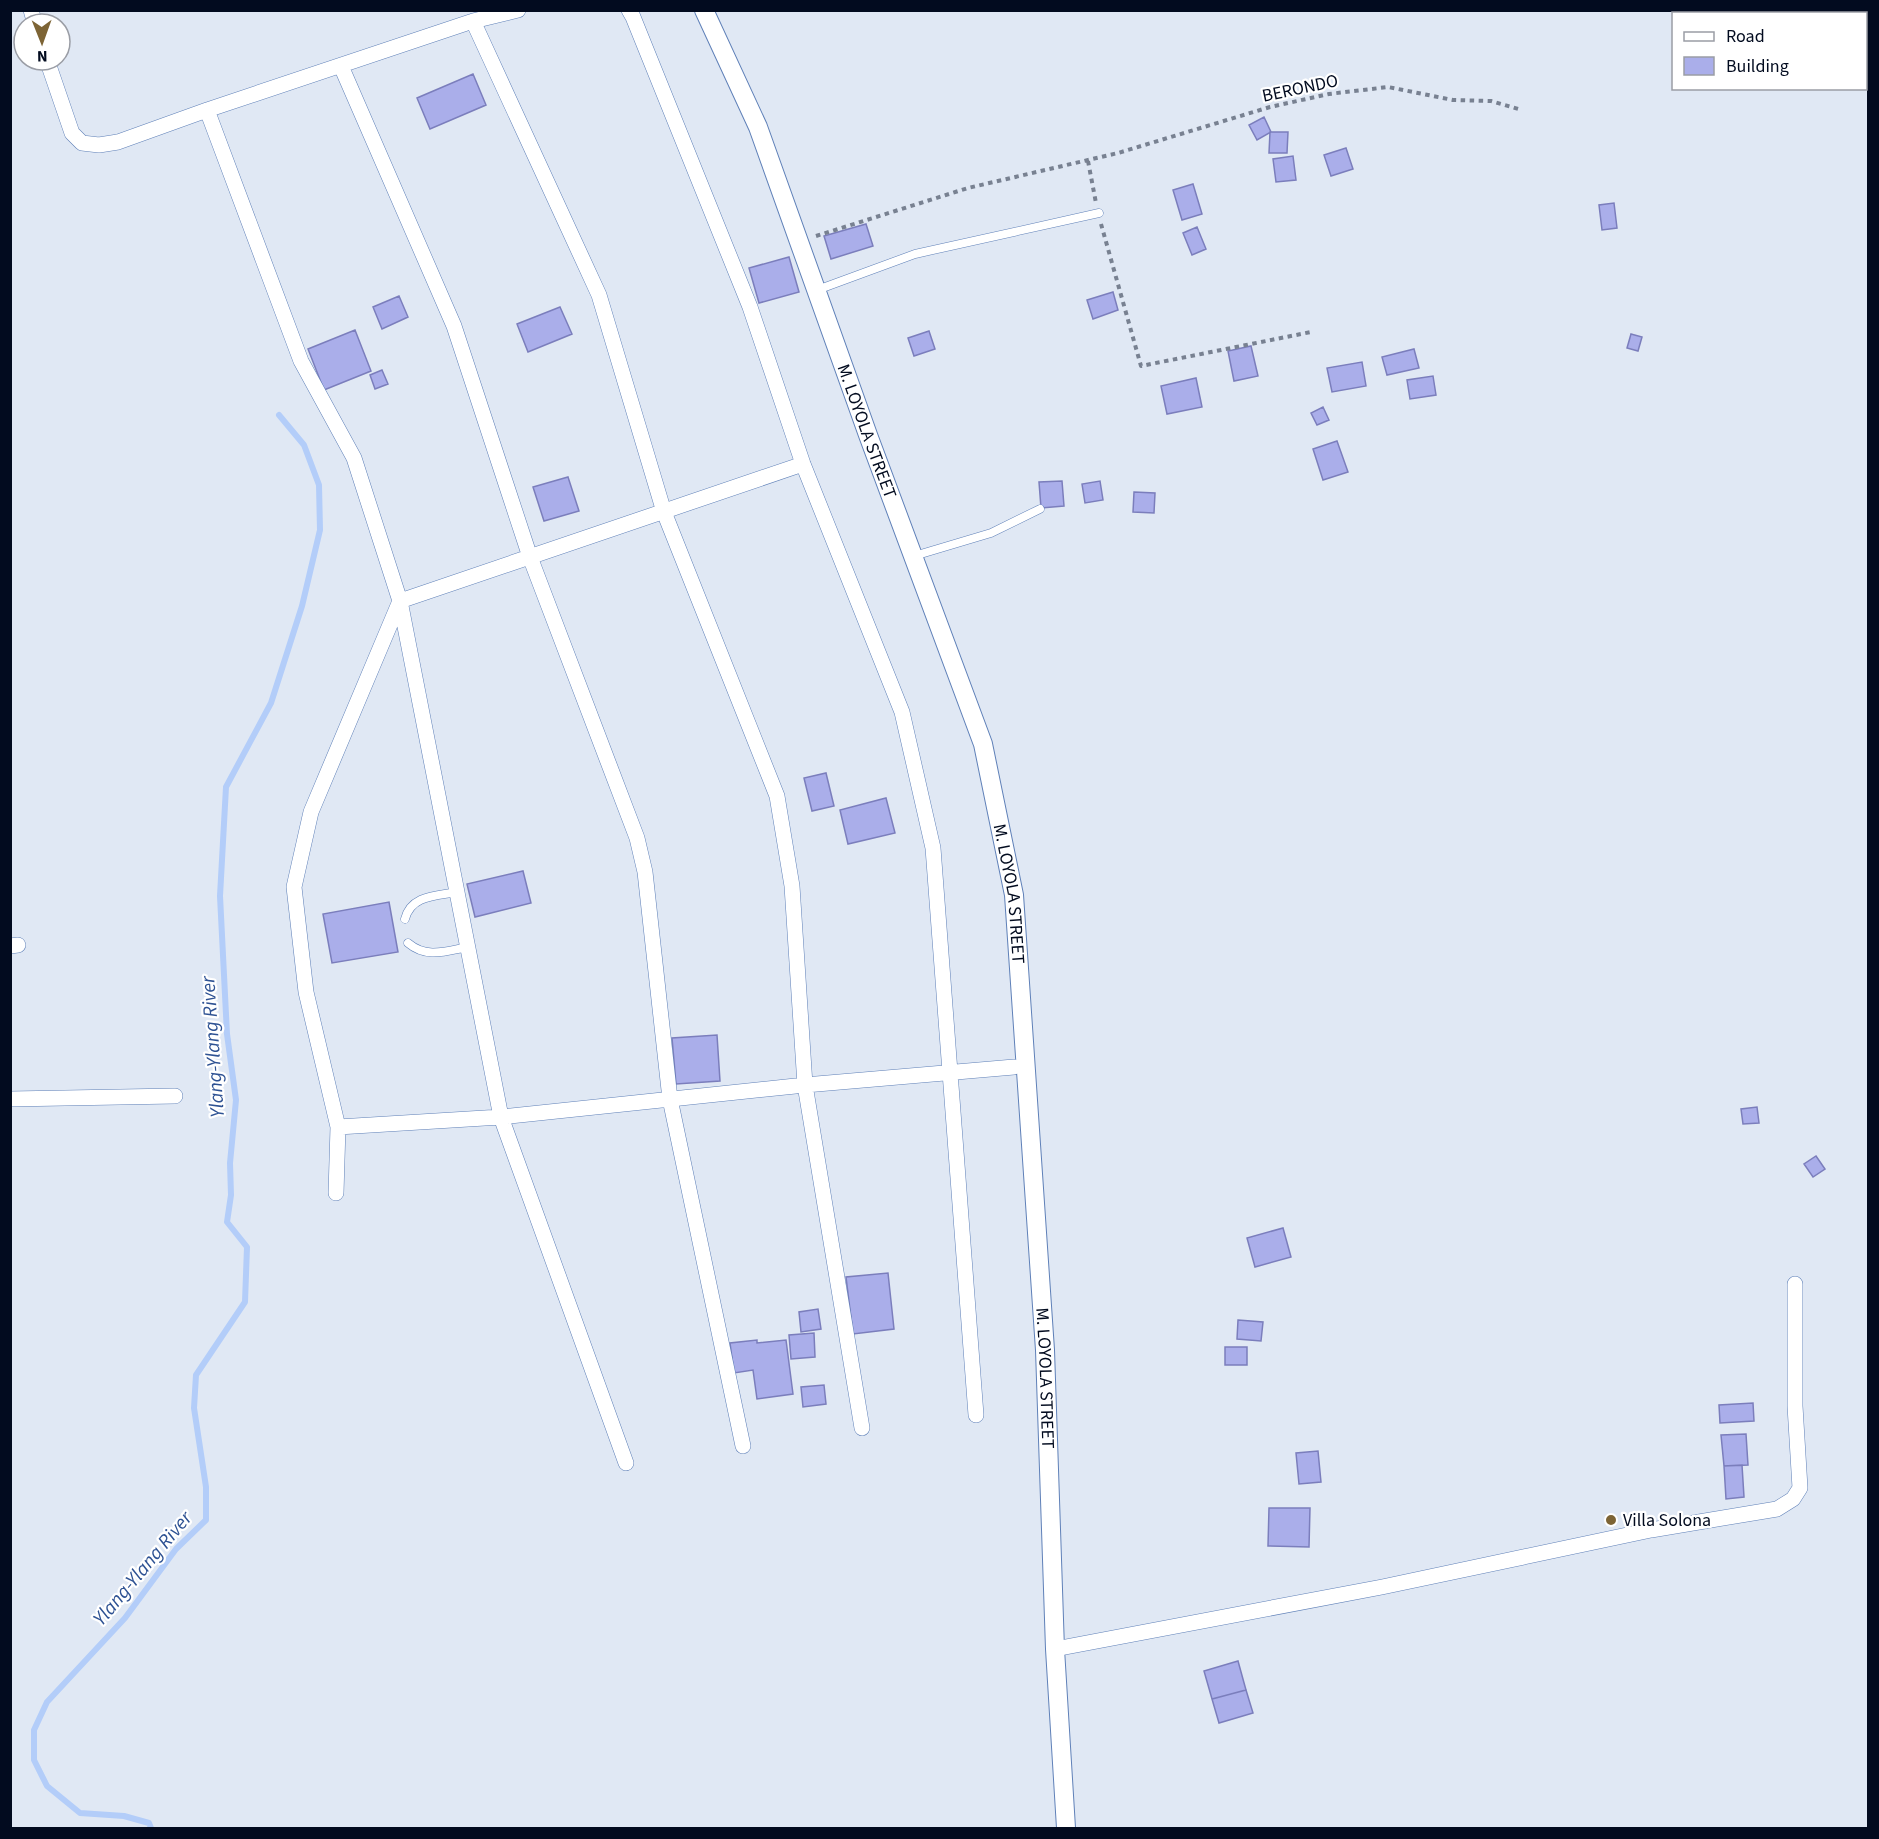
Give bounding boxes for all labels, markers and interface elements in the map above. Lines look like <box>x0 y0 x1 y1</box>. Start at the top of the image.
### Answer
north arrow <box>12 12 72 72</box>
legend <box>1672 12 1867 90</box>
text: Road <box>1726 24 1765 49</box>
text: N <box>37 45 48 67</box>
text: Building <box>1726 54 1789 79</box>
street label: BERONDO <box>1260 68 1340 109</box>
street label: M. LOYOLA STREET <box>831 361 903 502</box>
street label: M. LOYOLA STREET <box>987 822 1031 965</box>
water label: Ylang-Ylang River <box>194 974 232 1119</box>
street label: M. LOYOLA STREET <box>1029 1307 1060 1450</box>
water label: Ylang-Ylang River <box>86 1504 200 1632</box>
place label: Villa Solona <box>1623 1508 1711 1533</box>
marker: Villa Solona <box>1604 1513 1618 1527</box>

